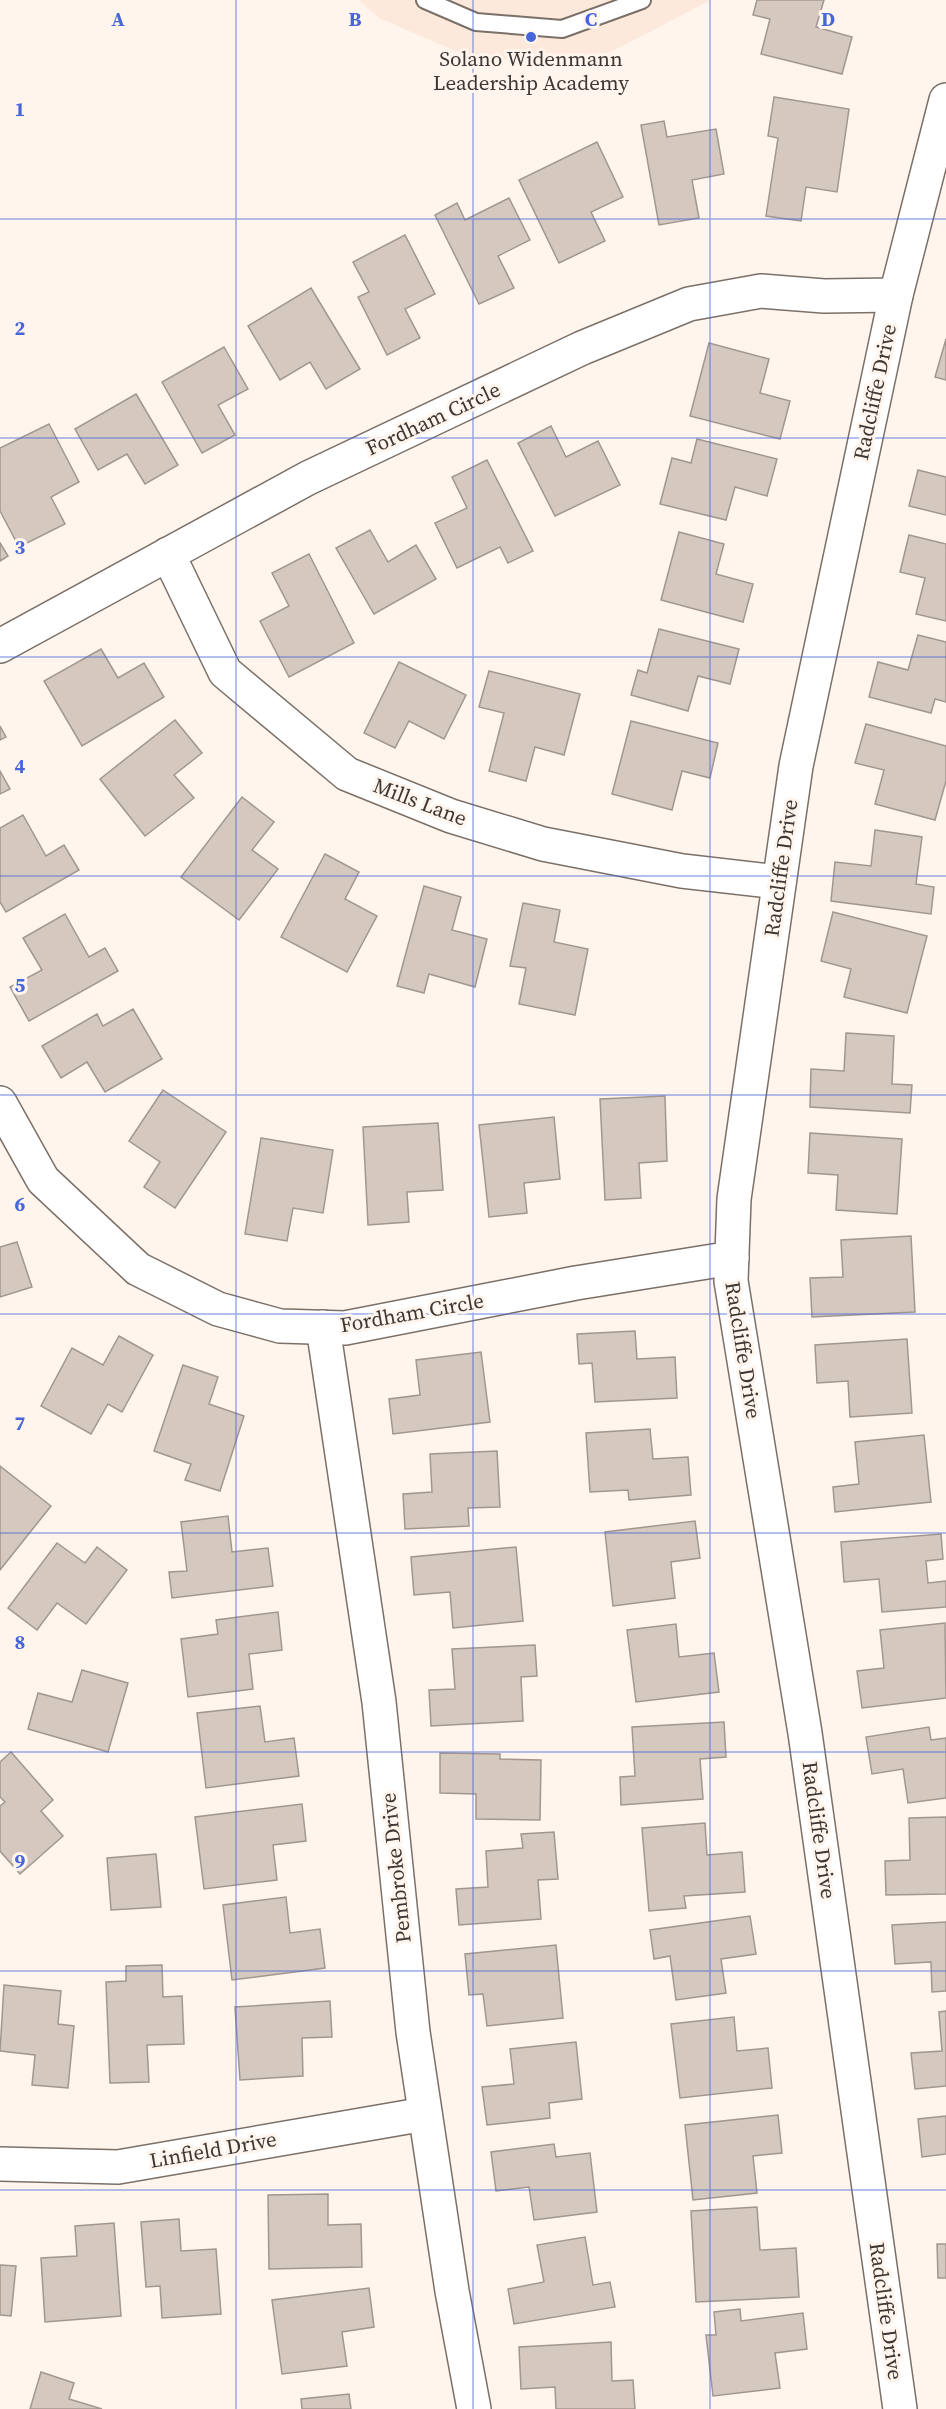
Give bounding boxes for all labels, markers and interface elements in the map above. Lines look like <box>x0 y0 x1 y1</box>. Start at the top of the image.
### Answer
text: A <box>111 5 125 33</box>
text: B <box>348 5 362 33</box>
text: C <box>585 5 597 33</box>
text: D <box>821 5 835 33</box>
marker: Solano Widenmann Leadership Academy <box>524 30 538 44</box>
place label: Solano Widenmann Leadership Academy <box>433 44 629 97</box>
text: 1 <box>15 95 25 123</box>
text: 2 <box>15 314 26 342</box>
street label: Radcliffe Drive <box>846 321 903 463</box>
street label: Fordham Circle <box>361 375 505 462</box>
text: 3 <box>15 533 26 561</box>
text: 4 <box>15 752 26 780</box>
street label: Mills Lane <box>369 770 471 833</box>
street label: Radcliffe Drive <box>757 797 805 939</box>
text: 5 <box>15 971 26 999</box>
text: 6 <box>15 1190 26 1218</box>
street label: Radcliffe Drive <box>718 1279 769 1421</box>
street label: Fordham Circle <box>338 1286 486 1339</box>
text: 7 <box>15 1409 26 1437</box>
text: 8 <box>15 1628 25 1656</box>
street label: Radcliffe Drive <box>795 1759 843 1901</box>
street label: Pembroke Drive <box>373 1791 418 1945</box>
text: 9 <box>15 1847 26 1875</box>
street label: Linfield Drive <box>147 2124 279 2175</box>
street label: Radcliffe Drive <box>862 2240 910 2382</box>

